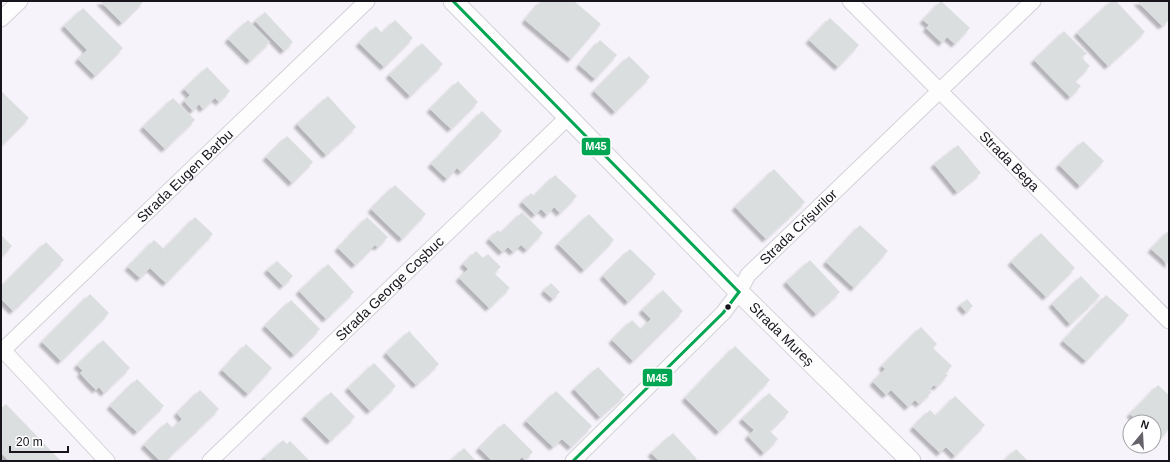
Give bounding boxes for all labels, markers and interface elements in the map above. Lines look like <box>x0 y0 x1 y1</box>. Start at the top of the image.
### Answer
street label: Strada Eugen Barbu <box>134 126 236 225</box>
street label: Strada Bega <box>976 128 1043 194</box>
line badge: M45 <box>581 137 611 156</box>
text: M45 <box>585 140 607 152</box>
street label: Strada Crișurilor <box>756 186 840 268</box>
street label: Strada George Coșbuc <box>332 233 447 344</box>
street label: Strada Mureș <box>746 299 817 369</box>
unlabelled marker <box>723 302 733 312</box>
line badge: M45 <box>642 368 673 387</box>
text: M45 <box>646 372 668 384</box>
north arrow <box>1122 414 1162 454</box>
text: N <box>1139 418 1151 431</box>
scale bar <box>10 428 68 454</box>
text: 20 m <box>16 435 43 449</box>

